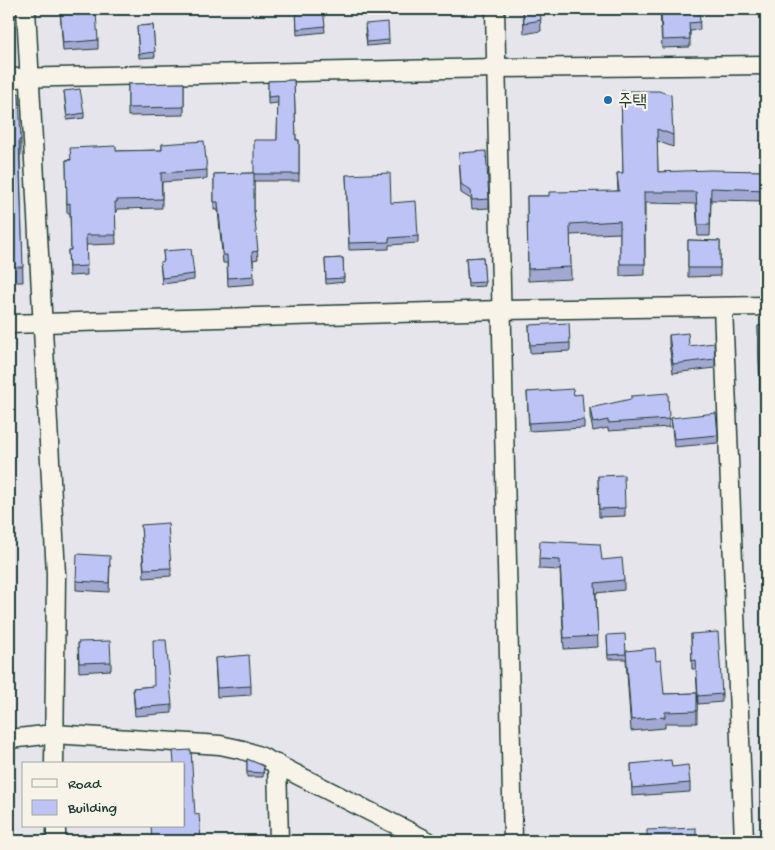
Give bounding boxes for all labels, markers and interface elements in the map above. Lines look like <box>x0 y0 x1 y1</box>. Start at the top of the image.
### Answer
place label: 주택 <box>618 92 647 113</box>
marker: 주택 <box>602 94 614 106</box>
legend <box>22 762 185 828</box>
text: Road <box>68 776 102 794</box>
text: Building <box>67 800 117 818</box>

